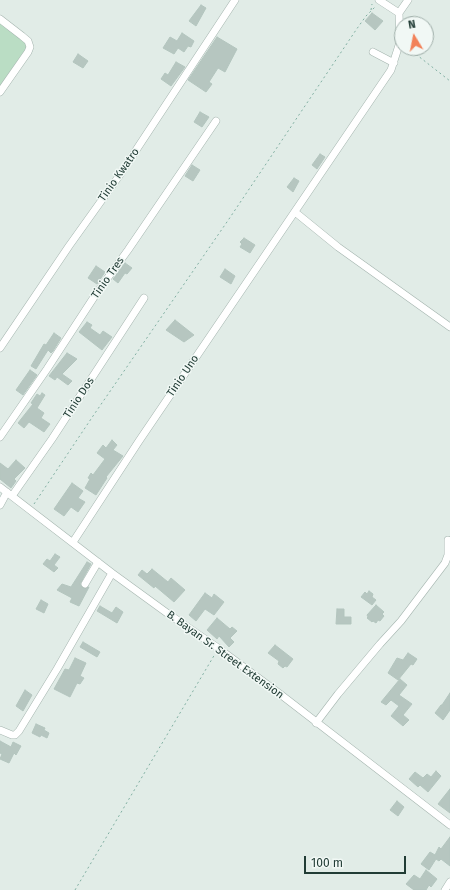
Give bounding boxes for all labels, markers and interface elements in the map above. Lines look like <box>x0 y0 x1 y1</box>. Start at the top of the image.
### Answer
north arrow <box>394 16 434 56</box>
text: N <box>407 18 417 32</box>
street label: Tinio Kwatro <box>96 146 142 204</box>
street label: Tinio Tres <box>89 255 127 301</box>
street label: Tinio Uno <box>164 352 202 400</box>
street label: Tinio Dos <box>61 375 97 421</box>
street label: B. Bayan Sr. Street Extension <box>164 608 286 702</box>
scale bar <box>306 848 408 874</box>
text: 100 m <box>311 856 343 870</box>

